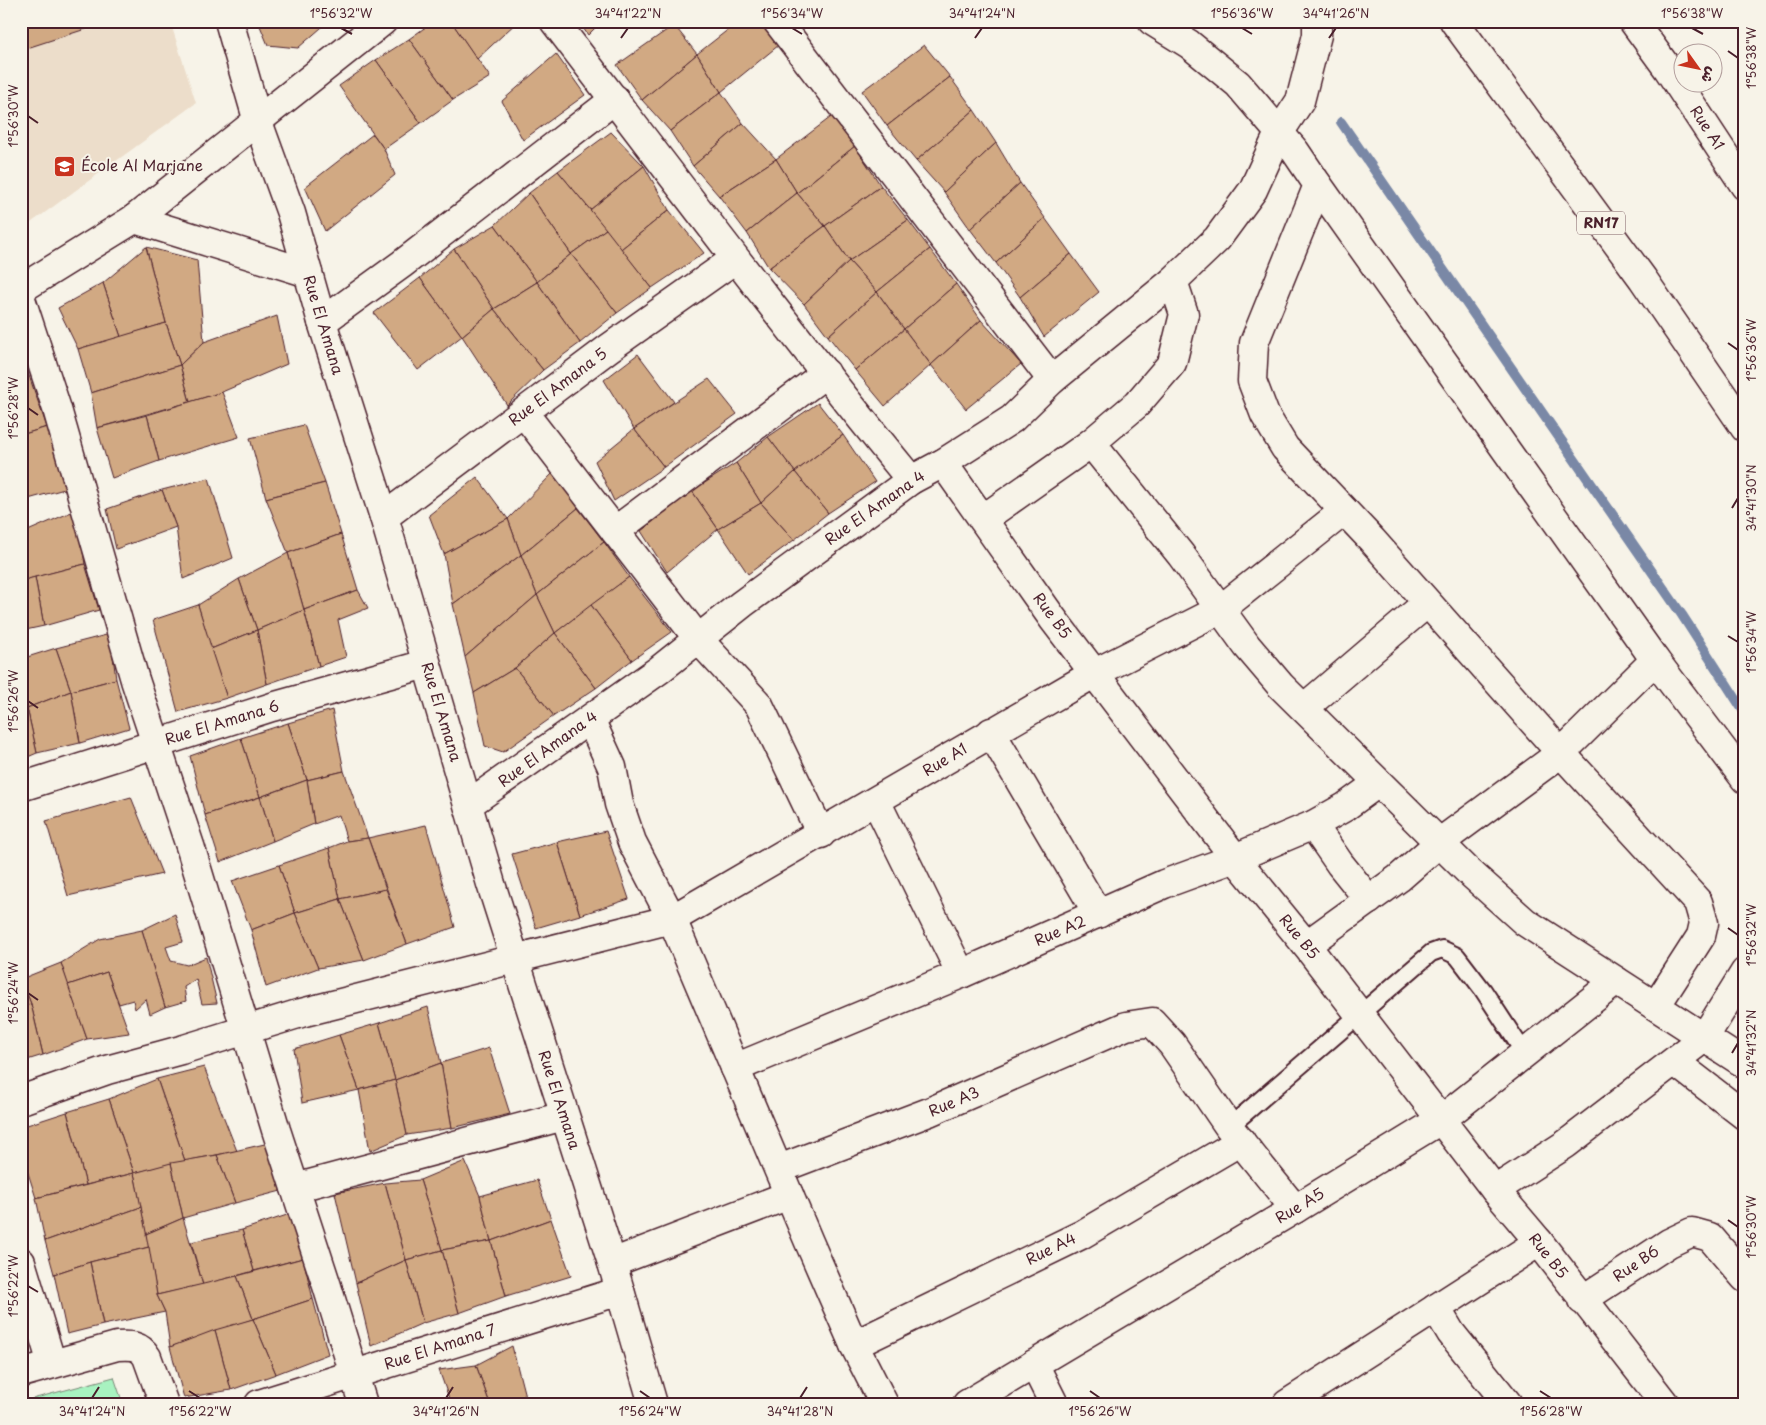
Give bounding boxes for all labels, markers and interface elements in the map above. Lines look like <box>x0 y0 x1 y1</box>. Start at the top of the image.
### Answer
text: 1°56'32"W <box>310 4 373 22</box>
text: 34°41'22"N <box>595 4 661 22</box>
text: 1°56'34"W <box>761 4 824 22</box>
text: 34°41'24"N <box>949 4 1015 22</box>
text: 1°56'36"W <box>1211 4 1274 22</box>
text: 34°41'26"N <box>1303 4 1369 22</box>
text: 1°56'38"W <box>1661 4 1724 22</box>
text: 1°56'38"W <box>1742 26 1760 89</box>
north arrow <box>1674 42 1724 92</box>
text: ش <box>1696 63 1722 88</box>
text: 1°56'30"W <box>4 84 22 148</box>
street label: Rue A1 <box>1685 101 1731 154</box>
place label: École Al Marjane <box>81 153 203 176</box>
school or university icon: École Al Marjane <box>53 154 77 178</box>
road number: RN17 <box>1577 212 1625 234</box>
street label: Rue El Amana <box>298 272 351 378</box>
text: 1°56'36"W <box>1742 318 1760 381</box>
street label: Rue El Amana 5 <box>503 341 611 431</box>
text: 1°56'28"W <box>4 376 22 439</box>
street label: Rue El Amana 4 <box>819 464 929 550</box>
text: 34°41'30"N <box>1742 464 1760 532</box>
street label: Rue B5 <box>1028 587 1078 643</box>
text: 1°56'34"W <box>1742 610 1760 673</box>
street label: Rue El Amana <box>416 659 469 765</box>
text: 1°56'26"W <box>4 669 22 732</box>
street label: Rue El Amana 6 <box>162 693 281 750</box>
street label: Rue El Amana 4 <box>493 704 602 792</box>
street label: Rue A1 <box>918 736 971 781</box>
text: 1°56'32"W <box>1742 903 1760 966</box>
street label: Rue A2 <box>1030 908 1089 951</box>
street label: Rue B5 <box>1275 908 1326 964</box>
text: 1°56'24"W <box>4 961 22 1024</box>
text: 34°41'32"N <box>1742 1010 1760 1076</box>
street label: Rue El Amana <box>534 1047 587 1153</box>
street label: Rue A3 <box>924 1080 982 1122</box>
street label: Rue A5 <box>1270 1181 1328 1228</box>
text: 1°56'30"W <box>1742 1195 1760 1259</box>
street label: Rue A4 <box>1021 1226 1079 1270</box>
street label: Rue B5 <box>1524 1227 1574 1283</box>
street label: Rue B6 <box>1607 1239 1663 1287</box>
text: 1°56'22"W <box>4 1254 22 1317</box>
street label: Rue El Amana 7 <box>381 1317 499 1374</box>
text: 34°41'24"N <box>59 1402 125 1420</box>
text: 1°56'22"W <box>169 1402 232 1420</box>
text: 34°41'26"N <box>413 1402 479 1420</box>
text: 1°56'24"W <box>619 1402 682 1420</box>
text: 34°41'28"N <box>767 1402 833 1420</box>
text: 1°56'26"W <box>1069 1402 1132 1420</box>
text: 1°56'28"W <box>1520 1402 1583 1420</box>

